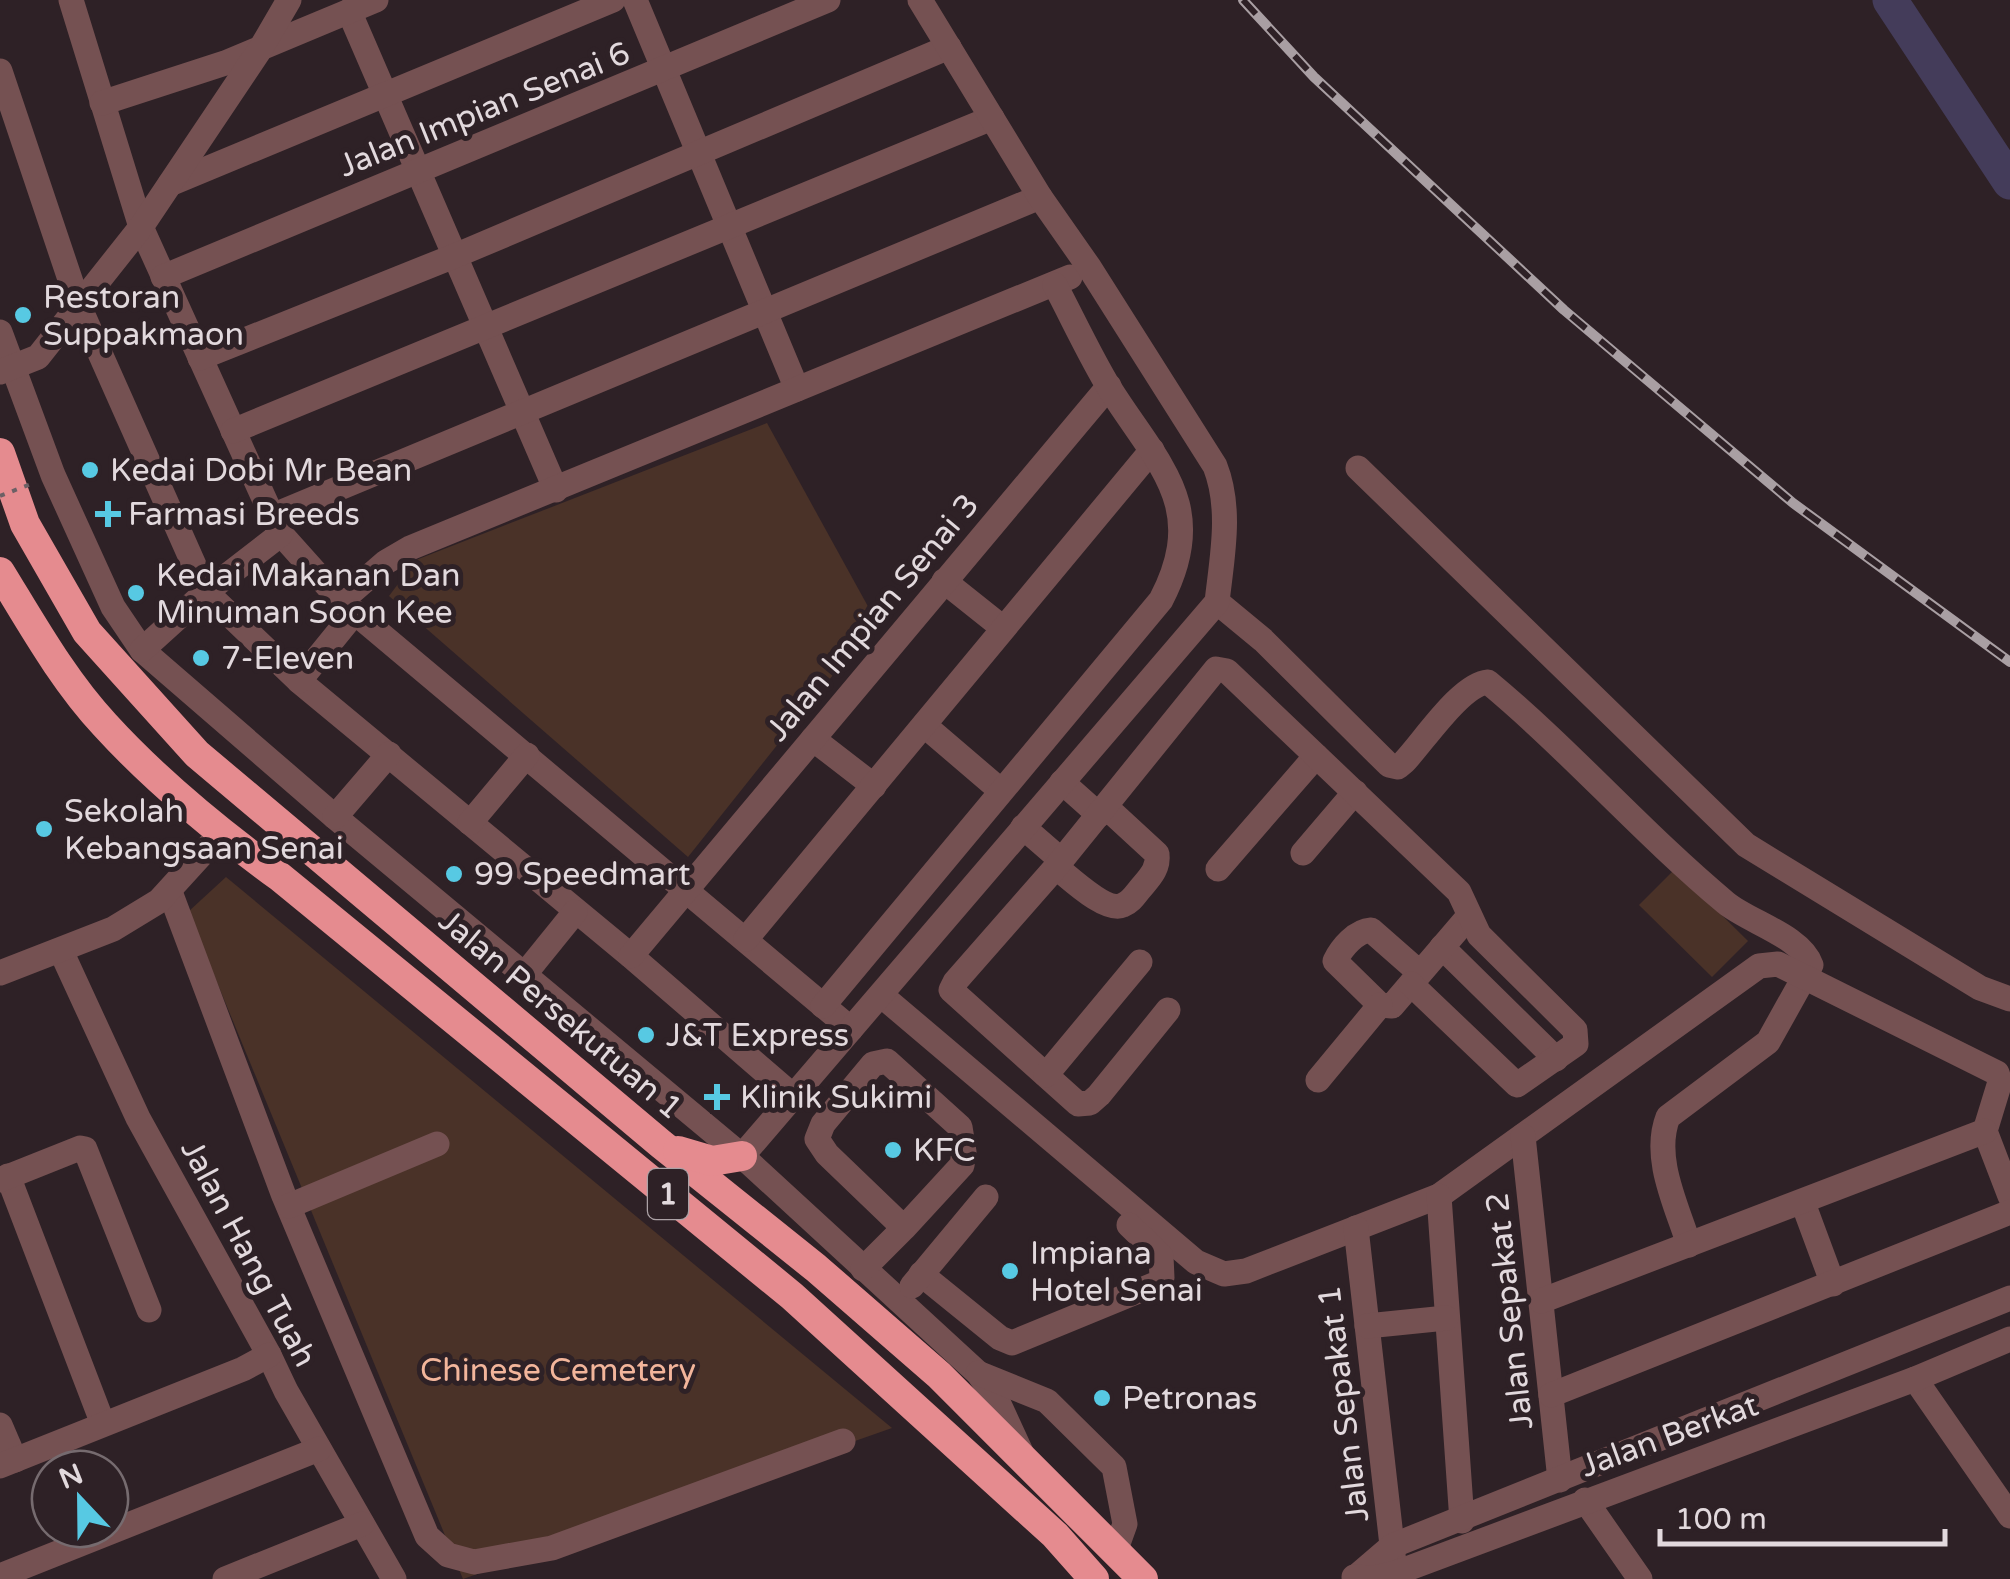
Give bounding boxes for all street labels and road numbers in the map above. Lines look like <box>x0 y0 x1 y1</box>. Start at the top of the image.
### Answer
street label: Jalan Impian Senai 6 <box>333 34 635 186</box>
street label: Jalan Impian Senai 3 <box>758 487 987 749</box>
street label: Jalan Persekutuan 1 <box>431 902 690 1128</box>
street label: Jalan Hang Tuah <box>172 1134 324 1373</box>
road number: 1 <box>648 1169 688 1219</box>
street label: Jalan Sepakat 2 <box>1479 1191 1541 1431</box>
street label: Jalan Sepakat 1 <box>1311 1283 1377 1524</box>
street label: Jalan Berkat <box>1575 1386 1763 1486</box>

